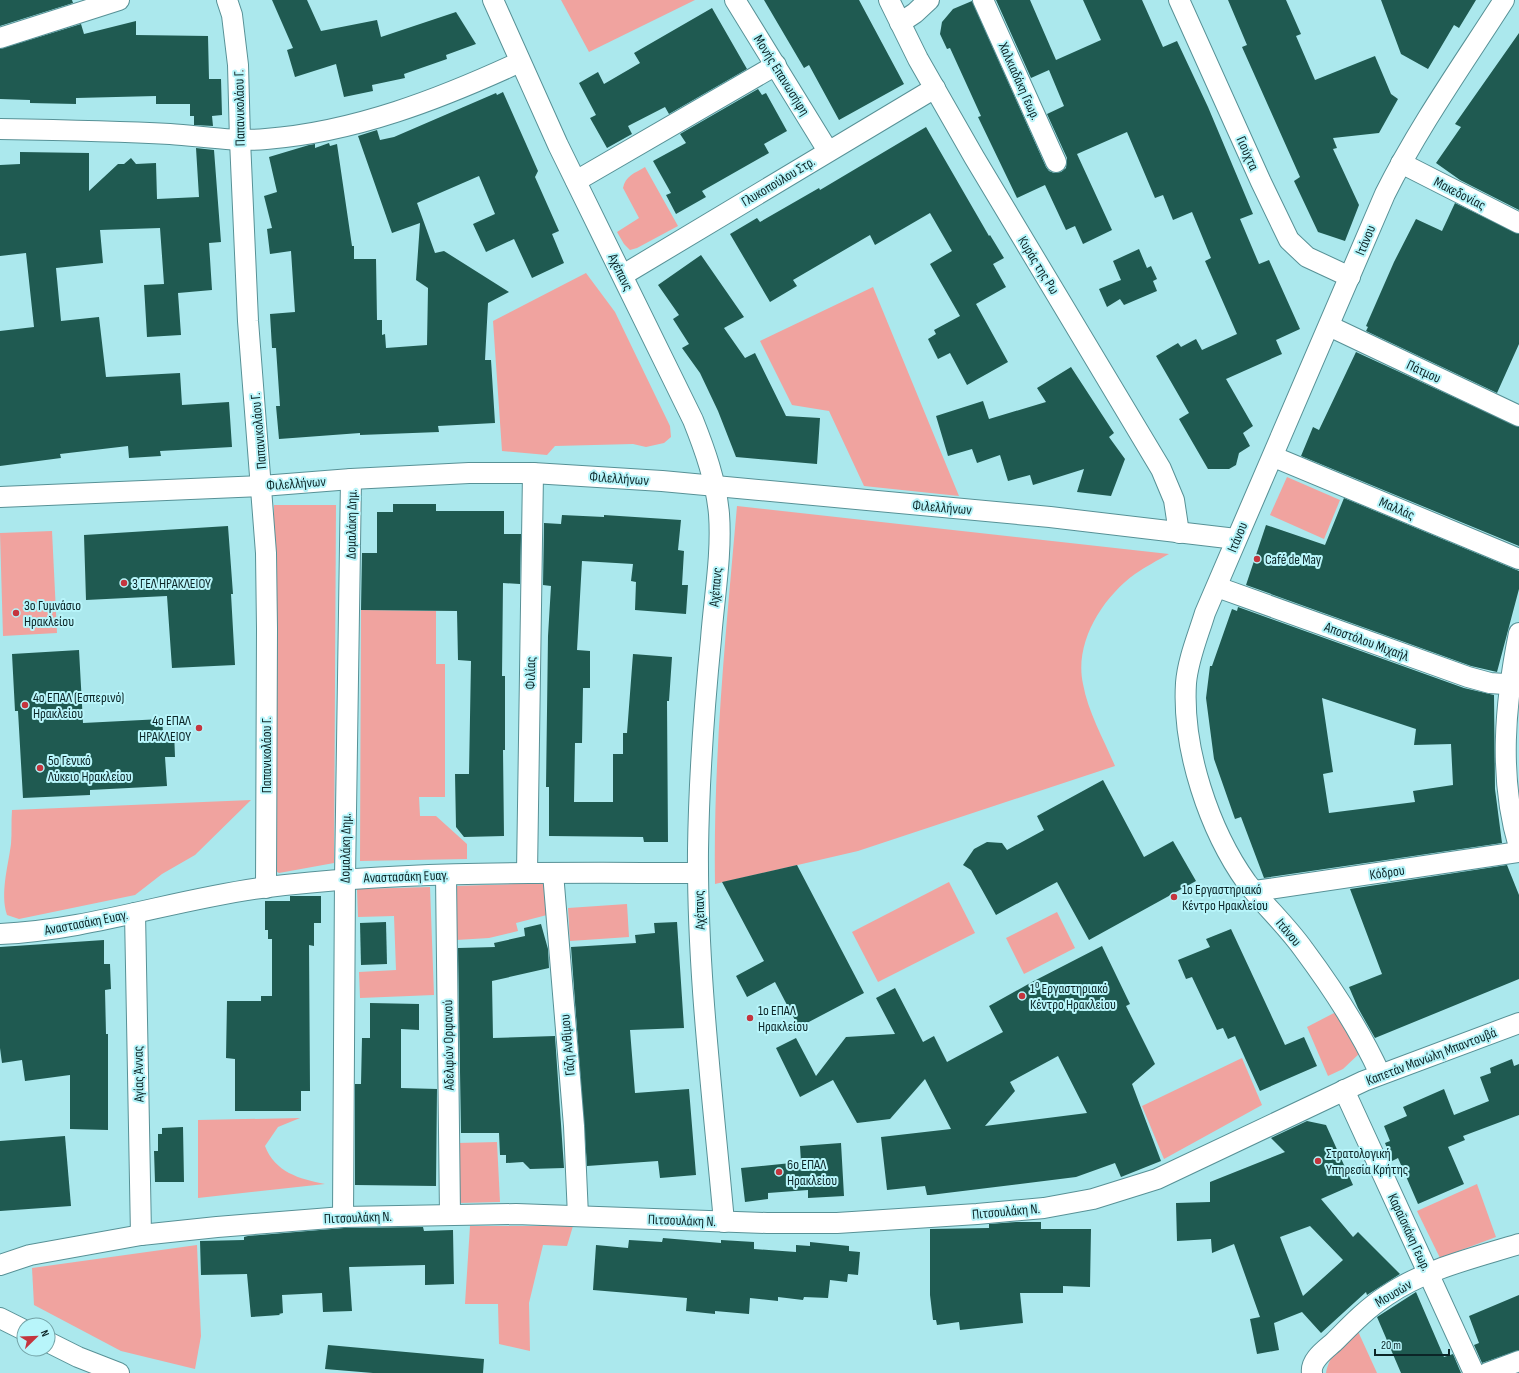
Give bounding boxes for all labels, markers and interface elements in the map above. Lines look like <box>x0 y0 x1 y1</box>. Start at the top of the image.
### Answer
street label: Μονής Επανωσήφη <box>750 32 813 119</box>
street label: Χαλκιαδάκη Γεωρ. <box>994 39 1044 123</box>
street label: Παπανικολάου Γ. <box>230 70 249 146</box>
street label: Γιούχτα <box>1233 133 1263 173</box>
street label: Γλυκοπούλου Στρ. <box>738 153 818 210</box>
street label: Μακεδονίας <box>1431 173 1489 214</box>
street label: Ιτάνου <box>1352 223 1379 258</box>
street label: Κυράς της Ρω <box>1014 233 1063 297</box>
street label: Αχέπανς <box>604 250 637 294</box>
street label: Πάτμου <box>1404 356 1444 387</box>
street label: Παπανικολάου Γ. <box>247 392 270 470</box>
street label: Φιλελλήνων <box>589 468 650 489</box>
street label: Φιλελλήνων <box>266 473 327 494</box>
street label: Δομαλάκη Δημ. <box>342 489 361 559</box>
street label: Μαλλάς <box>1376 493 1417 524</box>
street label: Φιλελλήνων <box>912 496 973 519</box>
street label: Ιτάνου <box>1224 520 1251 555</box>
place label: Café de May <box>1265 551 1322 568</box>
marker: Café de May <box>1252 554 1262 564</box>
street label: Αχέπανς <box>705 567 726 608</box>
place label: 3 ΓΕΛ ΗΡΑΚΛΕΙΟΥ <box>132 575 211 592</box>
marker: 3 ΓΕΛ ΗΡΑΚΛΕΙΟΥ <box>119 578 129 588</box>
place label: 3ο Γυμνάσιο Ηρακλείου <box>24 597 81 630</box>
marker: 3ο Γυμνάσιο Ηρακλείου <box>11 608 21 618</box>
street label: Αποστόλου Μιχαήλ <box>1321 618 1412 665</box>
street label: Φιλίας <box>522 657 539 689</box>
place label: 4o ΕΠΑΛ (Εσπερινό) Ηρακλείου <box>33 689 124 722</box>
marker: 4o ΕΠΑΛ (Εσπερινό) Ηρακλείου <box>20 700 30 710</box>
place label: 4ο ΕΠΑΛ ΗΡΑΚΛΕΙΟΥ <box>139 712 191 745</box>
street label: Παπανικολάου Γ. <box>258 717 275 793</box>
marker: 4ο ΕΠΑΛ ΗΡΑΚΛΕΙΟΥ <box>194 723 204 733</box>
place label: 5ο Γενικό Λύκειο Ηρακλείου <box>47 752 132 785</box>
marker: 5ο Γενικό Λύκειο Ηρακλείου <box>35 763 45 773</box>
street label: Δομαλάκη Δημ. <box>336 813 355 883</box>
street label: Κόδρου <box>1368 862 1406 883</box>
street label: Αναστασάκη Ευαγ. <box>362 867 449 887</box>
place label: 1ο Εργαστηριακό Κέντρο Ηρακλείου <box>1182 881 1268 914</box>
street label: Αχέπανς <box>690 890 709 931</box>
marker: 1ο Εργαστηριακό Κέντρο Ηρακλείου <box>1169 892 1179 902</box>
street label: Αναστασάκη Ευαγ. <box>42 906 129 939</box>
street label: Ιτάνου <box>1272 915 1305 950</box>
place label: 1⁰ Εργαστηριακό Κέντρο Ηρακλείου <box>1030 980 1116 1013</box>
marker: 1⁰ Εργαστηριακό Κέντρο Ηρακλείου <box>1017 991 1027 1001</box>
street label: Αδελφών Ορφανού <box>439 999 458 1091</box>
place label: 1ο ΕΠΑΛ Ηρακλείου <box>758 1002 808 1035</box>
street label: Γάζη Ανθίμου <box>556 1013 579 1076</box>
marker: 1ο ΕΠΑΛ Ηρακλείου <box>745 1013 755 1023</box>
street label: Καπετάν Μανώλη Μπαντουβά <box>1364 1024 1499 1089</box>
street label: Αγίας Άννας <box>130 1046 148 1103</box>
place label: Στρατολογική Υπηρεσία Κρήτης <box>1326 1145 1408 1178</box>
place label: 6ο ΕΠΑΛ Ηρακλείου <box>787 1156 837 1189</box>
marker: Στρατολογική Υπηρεσία Κρήτης <box>1313 1156 1323 1166</box>
marker: 6ο ΕΠΑΛ Ηρακλείου <box>774 1167 784 1177</box>
street label: Καραϊσκάκη Γεωρ. <box>1384 1191 1435 1274</box>
street label: Πιτσουλάκη Ν. <box>971 1200 1041 1223</box>
street label: Πιτσουλάκη Ν. <box>324 1208 392 1227</box>
street label: Πιτσουλάκη Ν. <box>648 1211 716 1230</box>
street label: Μουσών <box>1372 1276 1415 1311</box>
north arrow <box>16 1317 56 1357</box>
text: N <box>38 1328 52 1339</box>
scale bar <box>1375 1331 1449 1357</box>
text: 20 m <box>1381 1338 1401 1353</box>

